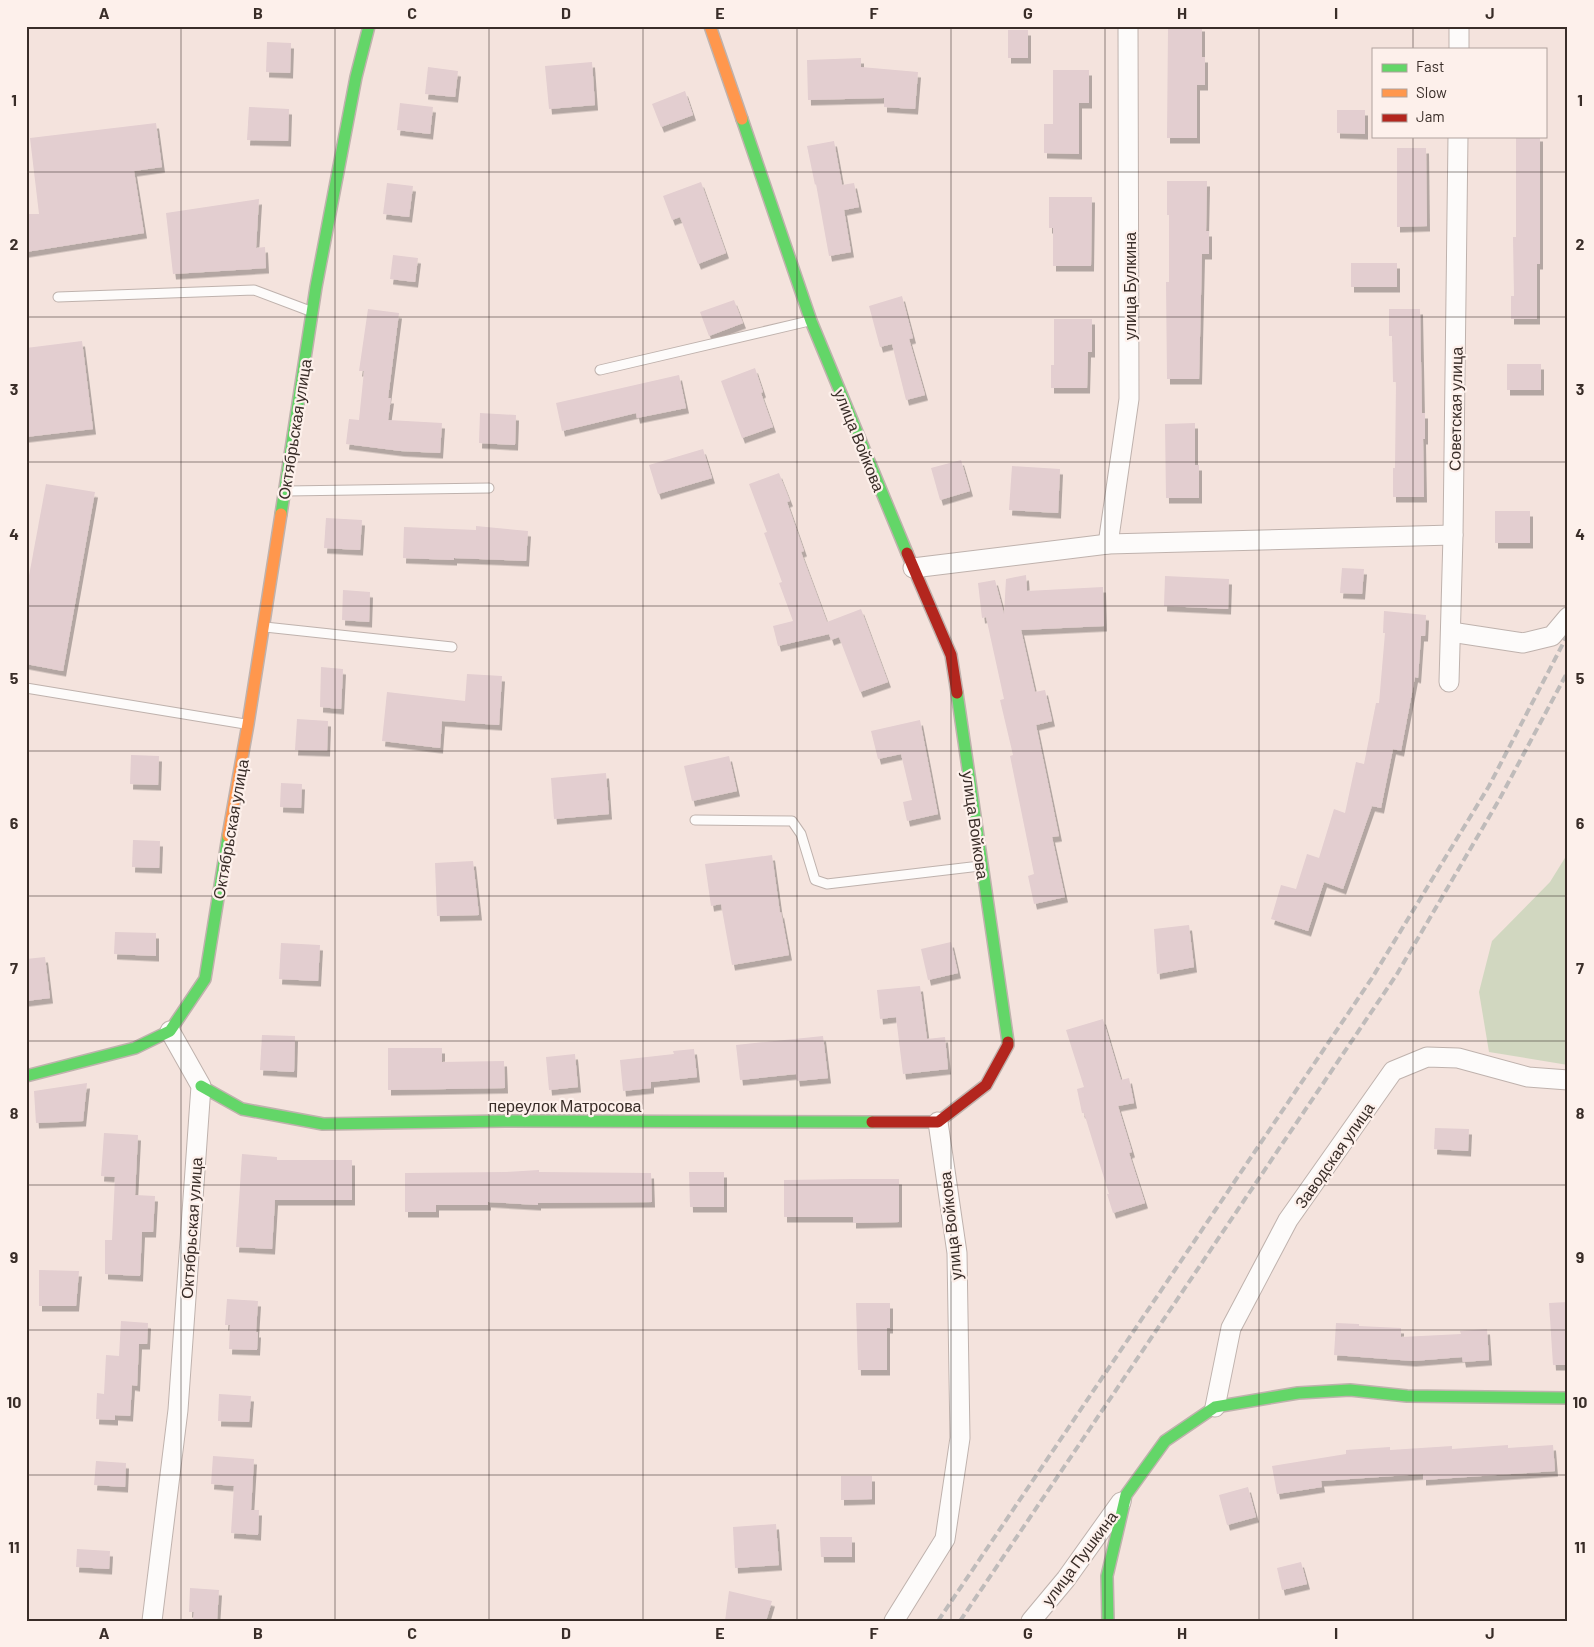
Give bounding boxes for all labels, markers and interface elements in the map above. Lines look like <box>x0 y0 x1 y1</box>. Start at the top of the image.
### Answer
text: A <box>99 3 110 22</box>
text: B <box>253 3 263 22</box>
text: C <box>407 3 417 22</box>
text: D <box>561 3 571 22</box>
text: E <box>715 3 725 22</box>
text: F <box>870 3 879 22</box>
text: G <box>1023 3 1033 22</box>
text: H <box>1177 3 1187 22</box>
text: I <box>1334 3 1338 22</box>
text: J <box>1485 3 1495 22</box>
legend <box>1372 48 1546 138</box>
text: Fast <box>1416 57 1444 75</box>
text: Slow <box>1416 83 1447 101</box>
text: 1 <box>11 90 17 109</box>
text: 1 <box>1577 90 1583 109</box>
text: Jam <box>1416 107 1445 125</box>
street label: улица Булкина <box>1120 232 1139 340</box>
text: 2 <box>10 234 19 253</box>
text: 2 <box>1576 234 1585 253</box>
street label: Советская улица <box>1444 347 1466 471</box>
street label: Октябрьская улица <box>274 357 315 501</box>
text: 3 <box>10 379 18 398</box>
text: 3 <box>1576 379 1584 398</box>
street label: улица Войкова <box>831 386 889 494</box>
text: 4 <box>9 524 19 543</box>
text: 4 <box>1575 524 1585 543</box>
text: 5 <box>10 668 19 687</box>
text: 5 <box>1576 668 1585 687</box>
street label: Октябрьская улица <box>208 757 252 901</box>
street label: улица Войкова <box>959 770 993 880</box>
text: 6 <box>10 813 19 832</box>
text: 6 <box>1576 813 1585 832</box>
text: 7 <box>10 958 18 977</box>
text: 7 <box>1576 958 1584 977</box>
street label: переулок Матросова <box>489 1096 642 1115</box>
street label: Заводская улица <box>1290 1098 1378 1212</box>
text: 8 <box>10 1103 19 1122</box>
text: 8 <box>1576 1103 1585 1122</box>
street label: Октябрьская улица <box>177 1156 205 1300</box>
street label: улица Войкова <box>935 1171 965 1281</box>
text: 9 <box>10 1247 18 1266</box>
text: 9 <box>1576 1247 1584 1266</box>
text: 10 <box>7 1392 21 1411</box>
text: 10 <box>1573 1392 1587 1411</box>
street label: улица Пушкина <box>1037 1507 1121 1609</box>
text: 11 <box>8 1537 20 1556</box>
text: 11 <box>1574 1537 1586 1556</box>
text: A <box>99 1623 110 1642</box>
text: B <box>253 1623 263 1642</box>
text: C <box>407 1623 417 1642</box>
text: D <box>561 1623 571 1642</box>
text: E <box>715 1623 725 1642</box>
text: F <box>870 1623 879 1642</box>
text: G <box>1023 1623 1033 1642</box>
text: H <box>1177 1623 1187 1642</box>
text: I <box>1334 1623 1338 1642</box>
text: J <box>1485 1623 1495 1642</box>

